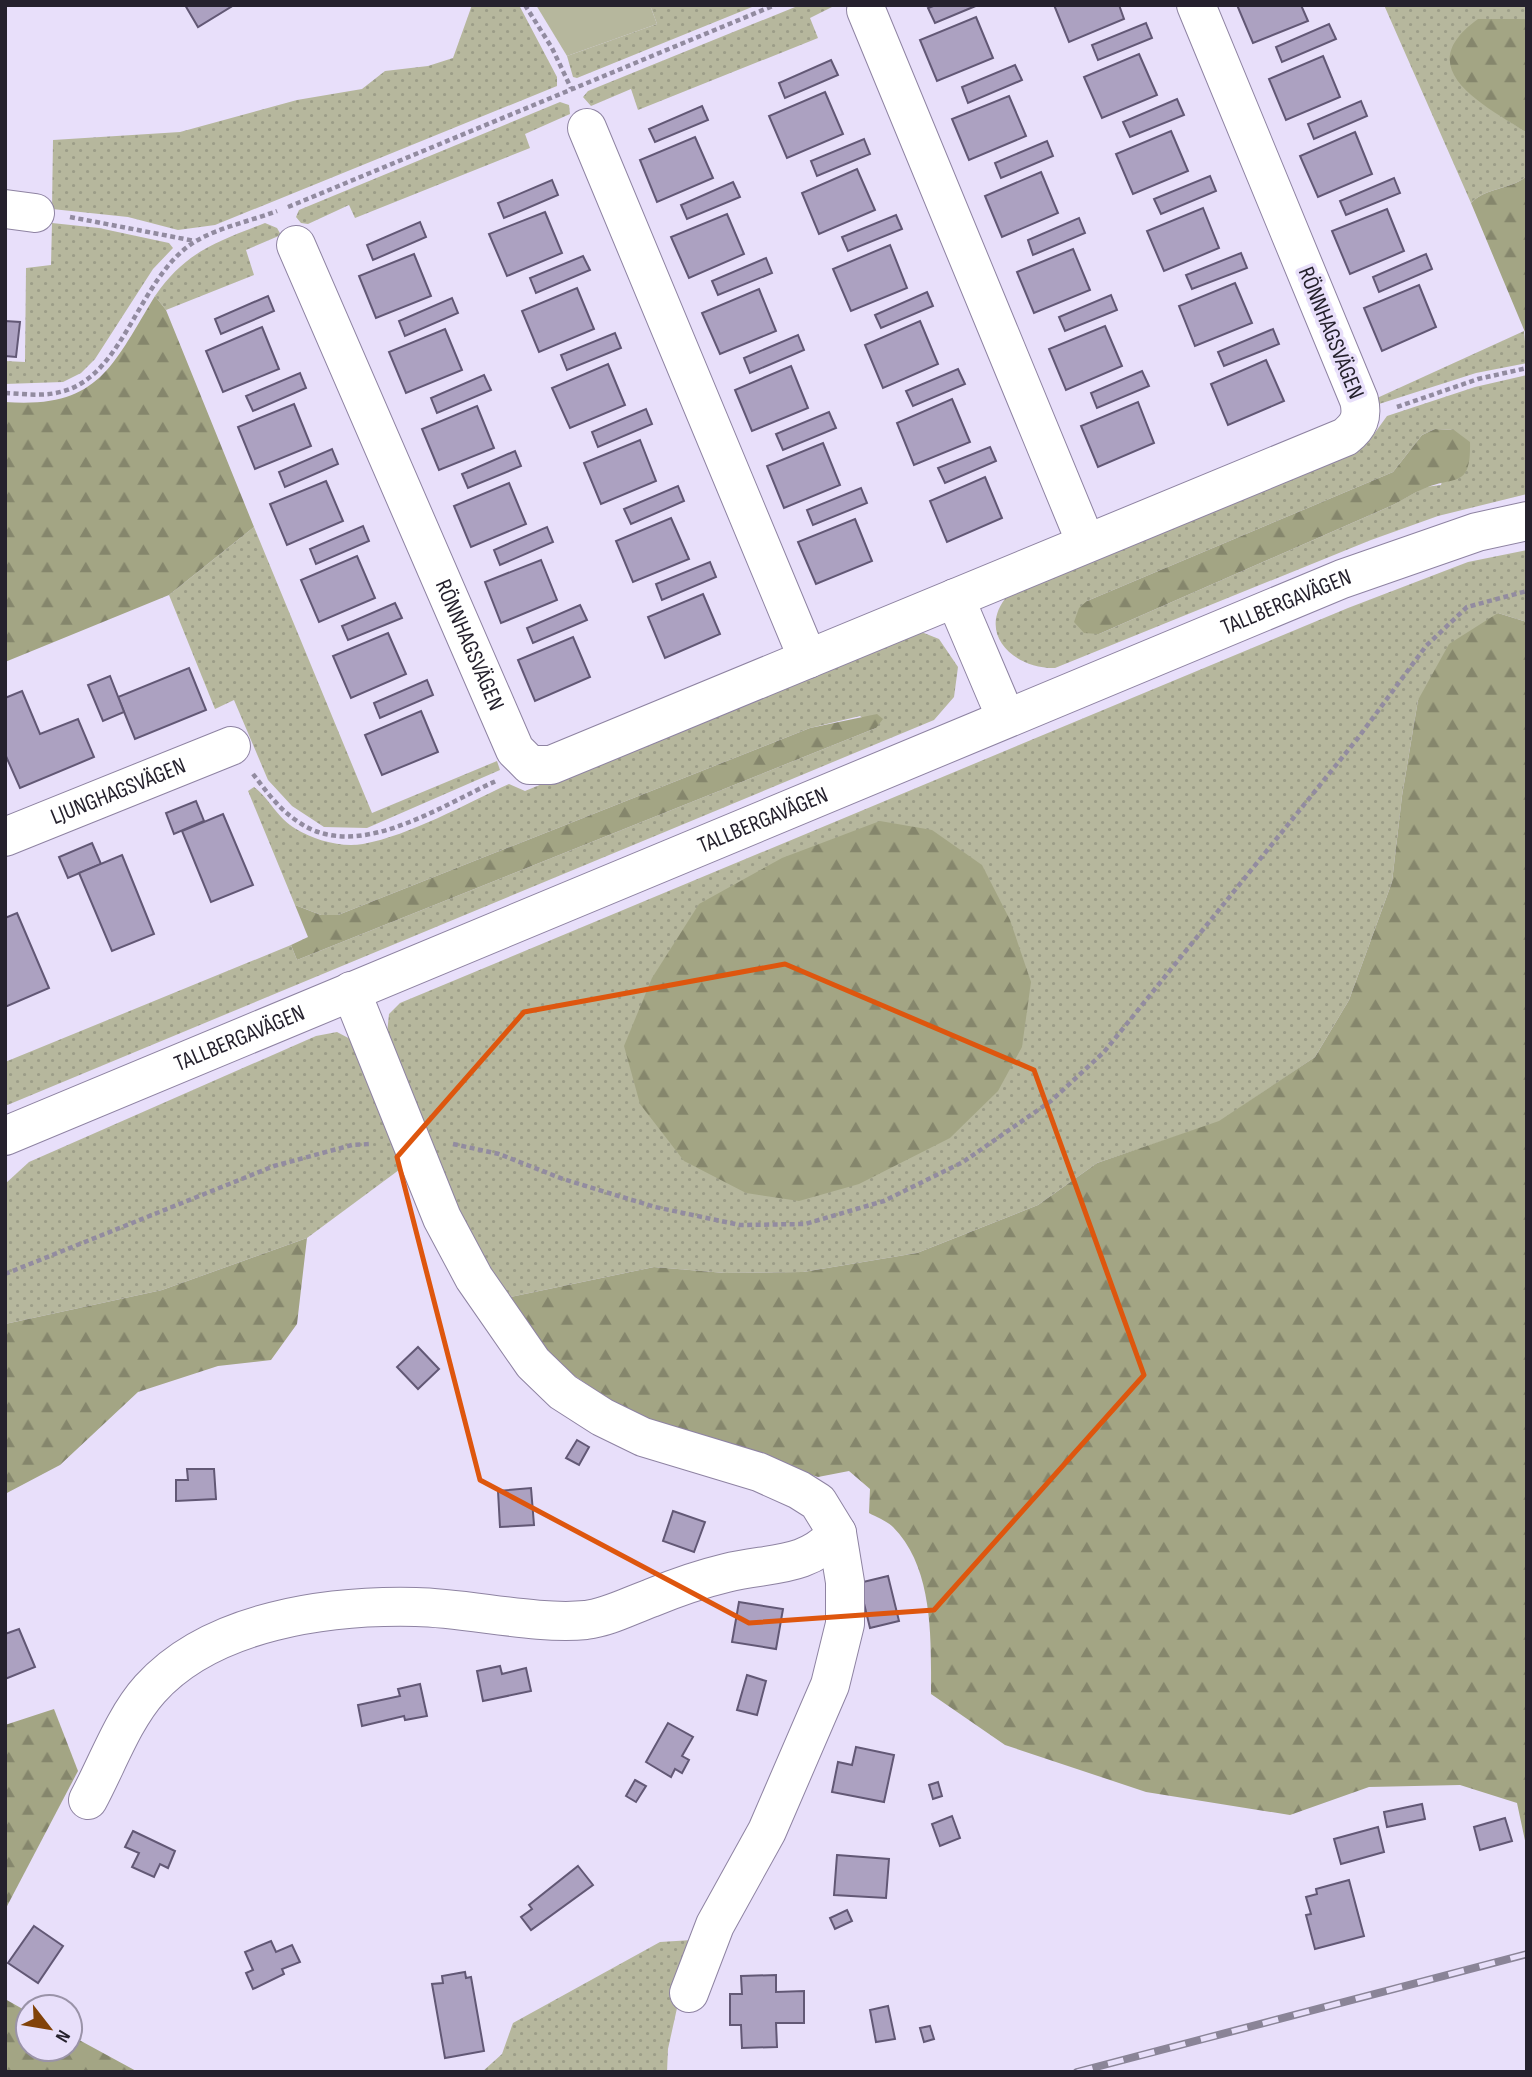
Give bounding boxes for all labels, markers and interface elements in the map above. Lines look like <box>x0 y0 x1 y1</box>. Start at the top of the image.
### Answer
street label: RÖNNHAGSVÄGEN <box>1292 263 1370 403</box>
street label: TALLBERGAVÄGEN <box>1217 563 1355 642</box>
street label: RÖNNHAGSVÄGEN <box>429 575 510 715</box>
street label: LJUNGHAGSVÄGEN <box>47 752 190 831</box>
street label: TALLBERGAVÄGEN <box>694 781 832 860</box>
street label: TALLBERGAVÄGEN <box>170 999 309 1078</box>
north arrow <box>14 1993 84 2063</box>
text: N <box>50 2026 75 2046</box>

